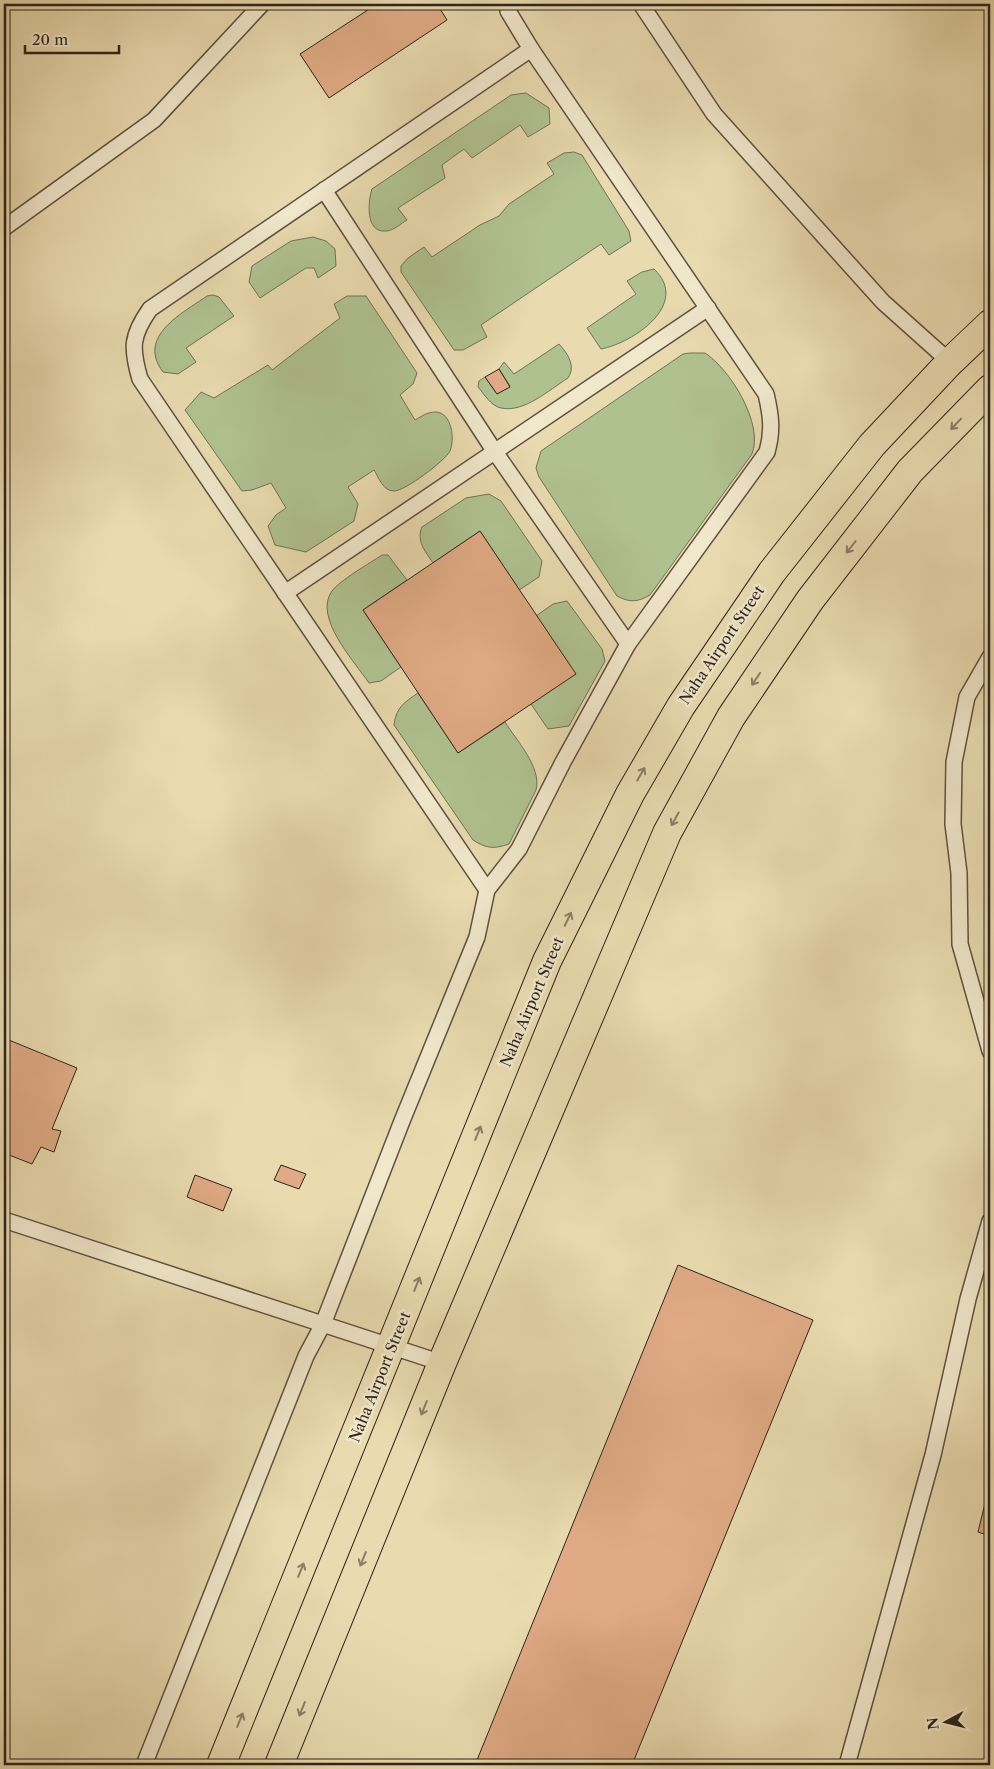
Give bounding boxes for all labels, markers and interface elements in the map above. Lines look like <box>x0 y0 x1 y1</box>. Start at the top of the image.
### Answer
scale bar <box>25 22 119 54</box>
text: 20 m <box>32 30 68 49</box>
one-way arrow <box>950 417 962 430</box>
one-way arrow <box>845 540 856 553</box>
street label: Naha Airport Street <box>675 581 769 708</box>
one-way arrow <box>751 672 761 686</box>
one-way arrow <box>637 768 647 782</box>
one-way arrow <box>670 812 680 827</box>
one-way arrow <box>564 912 573 927</box>
street label: Naha Airport Street <box>496 933 568 1069</box>
one-way arrow <box>474 1126 483 1141</box>
one-way arrow <box>413 1277 422 1292</box>
street label: Naha Airport Street <box>345 1308 415 1445</box>
one-way arrow <box>419 1400 428 1415</box>
one-way arrow <box>357 1551 367 1566</box>
one-way arrow <box>297 1563 306 1578</box>
north arrow <box>922 1696 972 1746</box>
one-way arrow <box>296 1701 306 1716</box>
one-way arrow <box>235 1713 245 1728</box>
text: N <box>923 1716 943 1731</box>

